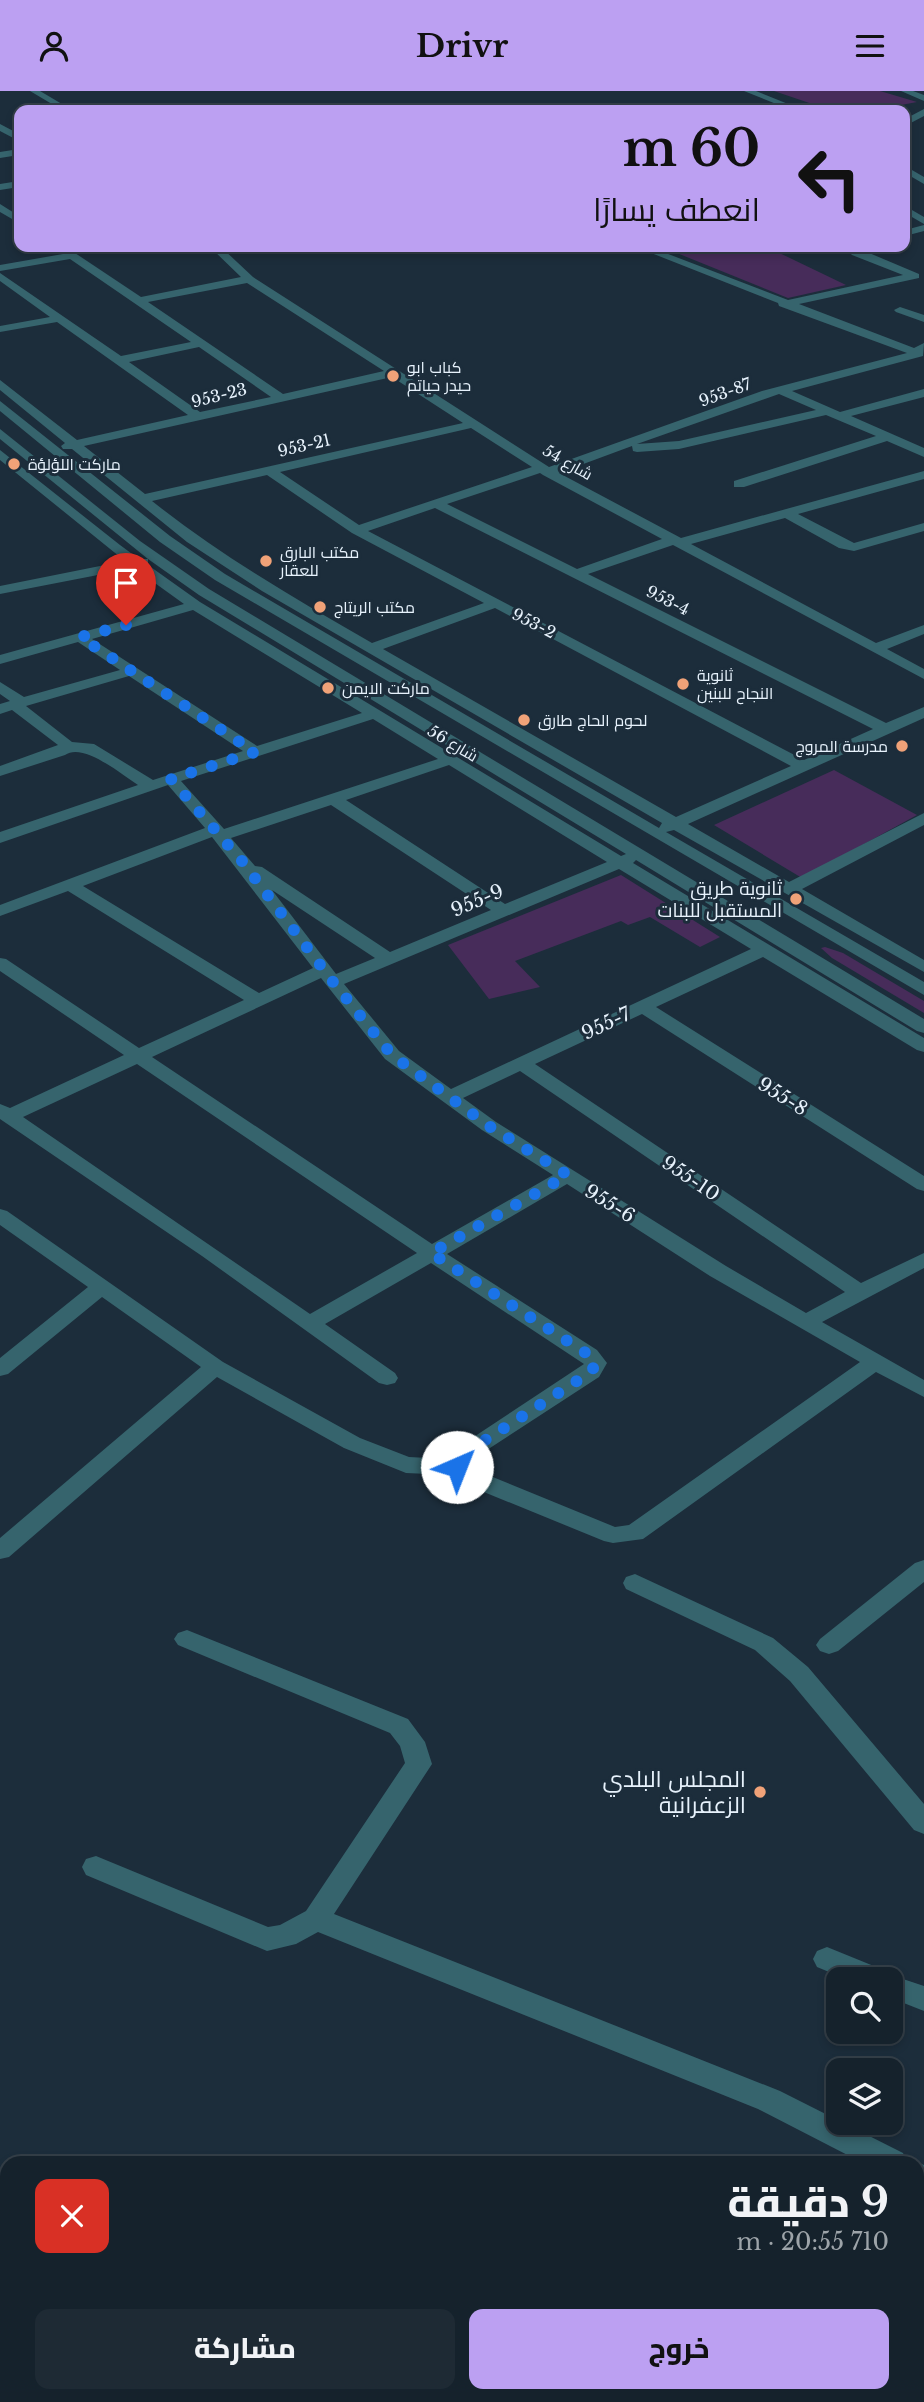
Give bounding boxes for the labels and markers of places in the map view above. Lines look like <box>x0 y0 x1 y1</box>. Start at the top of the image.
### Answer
place label: كباب ابو حيدر حياتم <box>407 357 471 397</box>
marker: كباب ابو حيدر حياتم <box>385 368 401 384</box>
place label: ماركت اللؤلؤة <box>28 454 121 474</box>
marker: ماركت اللؤلؤة <box>6 456 22 472</box>
place label: مكتب البارق للعقار <box>279 542 359 580</box>
pin <box>96 553 156 625</box>
marker: مكتب البارق للعقار <box>258 553 274 569</box>
place label: مكتب الريتاج <box>334 597 415 619</box>
marker: مكتب الريتاج <box>312 599 328 615</box>
place label: ثانوية النجاح للبنين <box>697 665 773 705</box>
marker: ثانوية النجاح للبنين <box>675 676 691 692</box>
place label: ماركت الايمن <box>342 678 430 699</box>
marker: ماركت الايمن <box>320 680 336 696</box>
place label: لحوم الحاج طارق <box>538 710 647 732</box>
marker: لحوم الحاج طارق <box>516 712 532 728</box>
place label: مدرسة المروج <box>796 736 888 758</box>
marker: مدرسة المروج <box>894 738 910 754</box>
place label: ثانوية طريق المستقبل للبنات <box>658 877 782 922</box>
marker: ثانوية طريق المستقبل للبنات <box>788 891 804 907</box>
place label: المجلس البلدي الزعفرانية <box>603 1765 746 1819</box>
marker: المجلس البلدي الزعفرانية <box>752 1784 768 1800</box>

